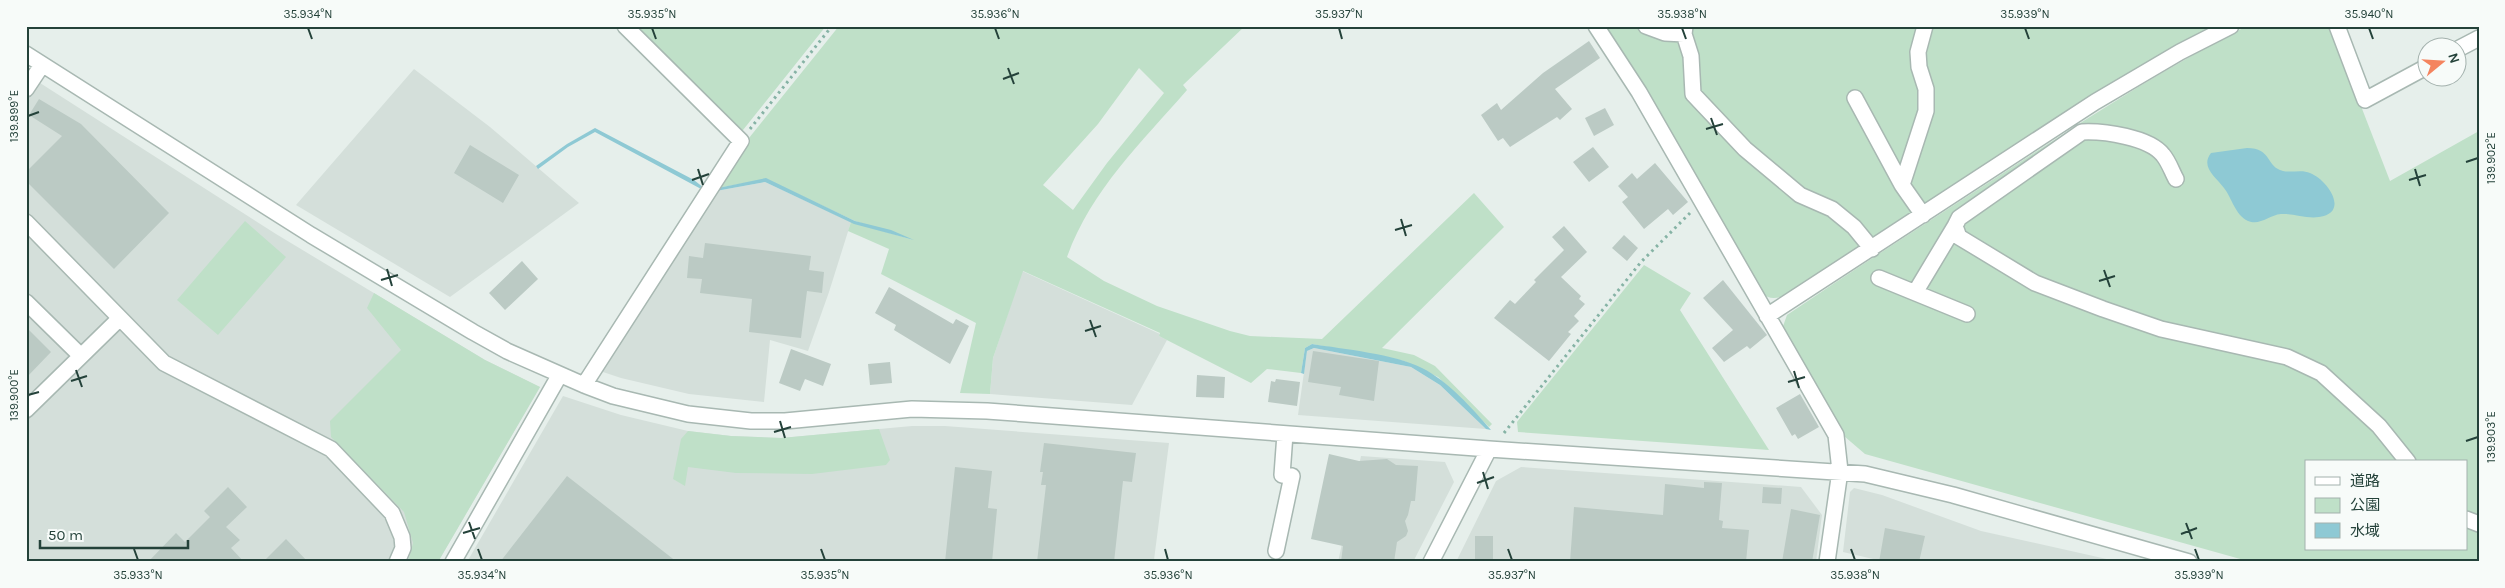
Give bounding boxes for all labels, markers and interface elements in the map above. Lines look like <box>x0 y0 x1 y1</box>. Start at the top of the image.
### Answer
text: 35.934°N <box>283 7 333 21</box>
text: 35.935°N <box>627 7 677 21</box>
text: 35.936°N <box>970 7 1020 21</box>
text: 35.937°N <box>1315 7 1363 21</box>
text: 35.938°N <box>1657 7 1707 21</box>
text: 35.939°N <box>2000 7 2050 21</box>
text: 35.940°N <box>2344 7 2394 21</box>
north arrow <box>2418 38 2468 88</box>
text: N <box>2444 51 2464 66</box>
text: 139.899°E <box>7 90 21 142</box>
text: 139.902°E <box>2484 132 2498 184</box>
text: 139.900°E <box>7 369 21 421</box>
text: 139.903°E <box>2484 411 2498 463</box>
legend <box>2305 460 2468 550</box>
text: 道路 <box>2350 472 2380 490</box>
text: 公園 <box>2350 496 2380 514</box>
scale bar <box>40 518 188 550</box>
text: 水域 <box>2350 522 2380 540</box>
text: 50 m <box>48 526 83 544</box>
text: 35.933°N <box>113 568 163 582</box>
text: 35.934°N <box>457 568 507 582</box>
text: 35.935°N <box>800 568 850 582</box>
text: 35.936°N <box>1143 568 1193 582</box>
text: 35.937°N <box>1488 568 1536 582</box>
text: 35.938°N <box>1830 568 1880 582</box>
text: 35.939°N <box>2174 568 2224 582</box>

